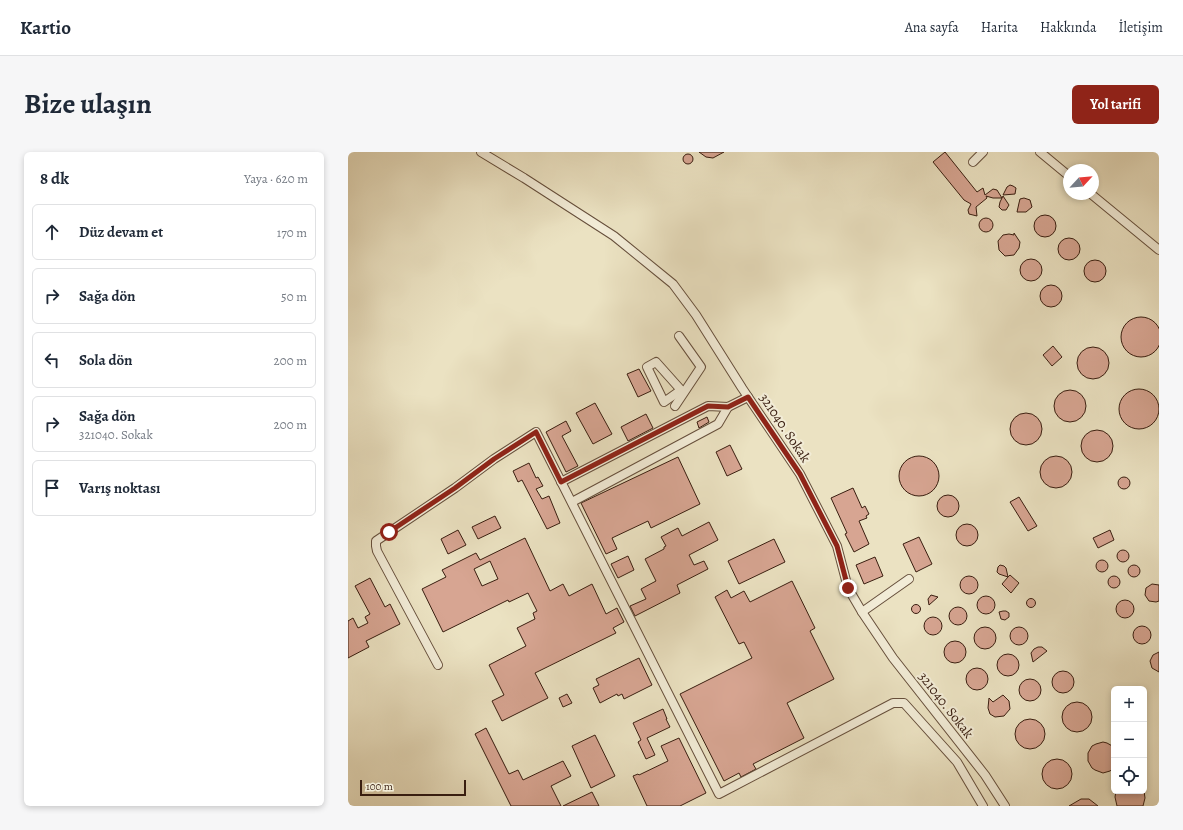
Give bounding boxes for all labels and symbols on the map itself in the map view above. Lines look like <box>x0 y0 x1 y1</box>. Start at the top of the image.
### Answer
north arrow <box>1063 164 1099 200</box>
street label: 321040. Sokak <box>755 390 815 466</box>
route start <box>380 523 398 541</box>
route end <box>839 579 857 597</box>
street label: 321040. Sokak <box>914 668 978 742</box>
scale bar <box>360 778 466 797</box>

